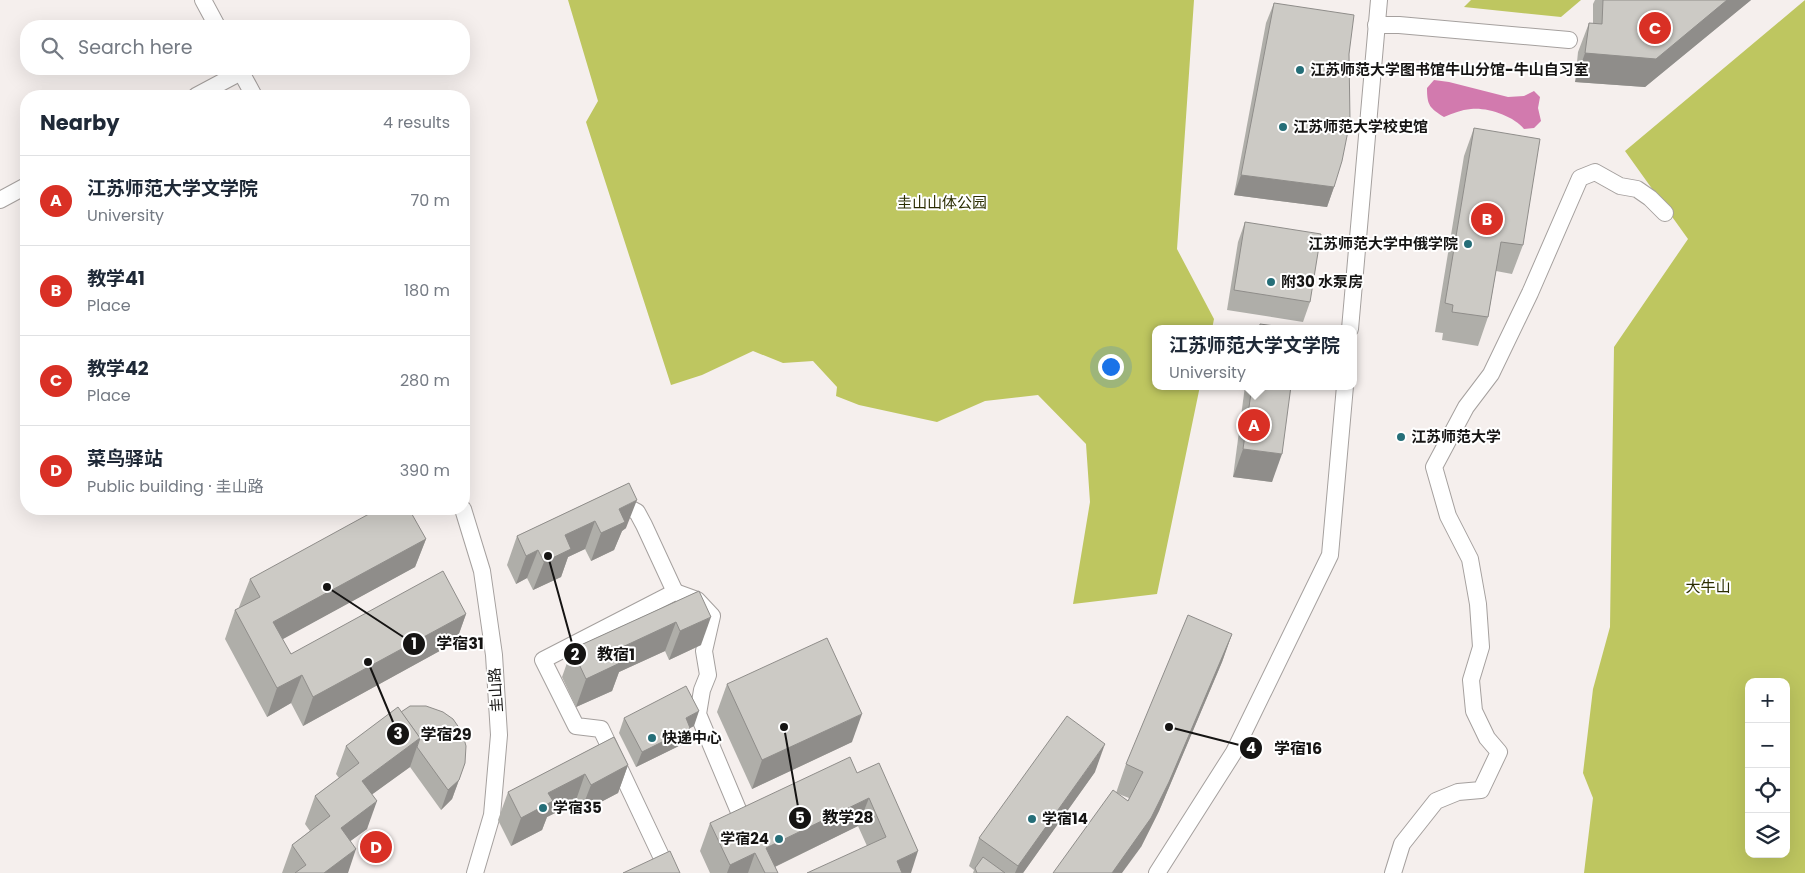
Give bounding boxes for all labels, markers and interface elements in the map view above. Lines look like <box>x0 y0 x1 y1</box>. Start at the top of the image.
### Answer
pin: C <box>1639 9 1671 47</box>
search box <box>20 20 470 75</box>
icon: search <box>38 34 66 62</box>
text: Search here <box>78 34 192 61</box>
place label: 江苏师范大学图书馆牛山分馆-牛山自习室 <box>1310 59 1589 80</box>
marker: 江苏师范大学图书馆牛山分馆-牛山自习室 <box>1294 64 1306 76</box>
text: Nearby <box>40 108 120 137</box>
text: 4 results <box>383 111 450 134</box>
place label: 江苏师范大学校史馆 <box>1293 116 1428 137</box>
marker: 江苏师范大学校史馆 <box>1277 121 1289 133</box>
text: 江苏师范大学文学院 <box>87 175 258 202</box>
text: A <box>50 189 62 212</box>
text: 70 m <box>410 189 450 212</box>
park label: 圭山山体公园 <box>897 192 987 213</box>
pin: B <box>1471 200 1503 238</box>
text: University <box>87 204 164 227</box>
place label: 江苏师范大学中俄学院 <box>1308 233 1458 254</box>
marker: 江苏师范大学中俄学院 <box>1462 238 1474 250</box>
text: 教学41 <box>87 265 145 292</box>
place label: 附30 水泵房 <box>1281 271 1363 292</box>
marker: 附30 水泵房 <box>1265 276 1277 288</box>
text: B <box>51 279 61 302</box>
text: 180 m <box>404 279 450 302</box>
text: Place <box>87 294 131 317</box>
popup <box>1152 325 1357 390</box>
text: 江苏师范大学文学院 <box>1169 332 1340 359</box>
your location <box>1098 354 1124 380</box>
text: 教学42 <box>87 355 149 382</box>
text: University <box>1169 361 1246 384</box>
text: C <box>50 369 62 392</box>
text: 280 m <box>400 369 450 392</box>
text: Place <box>87 384 131 407</box>
pin: A <box>1238 406 1270 444</box>
place label: 江苏师范大学 <box>1411 426 1501 447</box>
marker: 江苏师范大学 <box>1395 431 1407 443</box>
text: 菜鸟驿站 <box>87 445 163 472</box>
text: D <box>50 459 62 482</box>
text: 390 m <box>400 459 450 482</box>
text: Public building · 圭山路 <box>87 475 264 498</box>
park label: 大牛山 <box>1685 576 1731 597</box>
callout: 学宿31 <box>401 628 494 659</box>
text: 学宿31 <box>436 632 484 655</box>
text: 1 <box>411 633 417 654</box>
callout: 教宿1 <box>562 639 645 670</box>
text: 教宿1 <box>597 643 635 666</box>
text: 2 <box>571 644 580 665</box>
street label: 圭山路 <box>483 667 508 713</box>
map controls <box>1745 678 1790 858</box>
button: + <box>1745 678 1790 723</box>
callout: 学宿29 <box>386 719 482 750</box>
text: 3 <box>393 723 403 744</box>
text: 学宿29 <box>421 723 472 746</box>
button: − <box>1745 723 1790 768</box>
place label: 快递中心 <box>662 727 722 748</box>
marker: 快递中心 <box>646 732 658 744</box>
callout: 学宿16 <box>1239 733 1332 764</box>
text: 4 <box>1246 737 1256 758</box>
text: 学宿16 <box>1274 737 1322 760</box>
button: locate <box>1745 768 1790 813</box>
place label: 学宿35 <box>553 797 602 818</box>
marker: 学宿35 <box>537 802 549 814</box>
callout: 教学28 <box>787 802 884 833</box>
text: 教学28 <box>822 806 874 829</box>
text: 5 <box>795 807 805 828</box>
place label: 学宿14 <box>1042 808 1088 829</box>
marker: 学宿14 <box>1026 813 1038 825</box>
button: layers <box>1745 813 1790 858</box>
pin: D <box>360 828 392 866</box>
place label: 学宿24 <box>720 828 769 849</box>
marker: 学宿24 <box>773 833 785 845</box>

